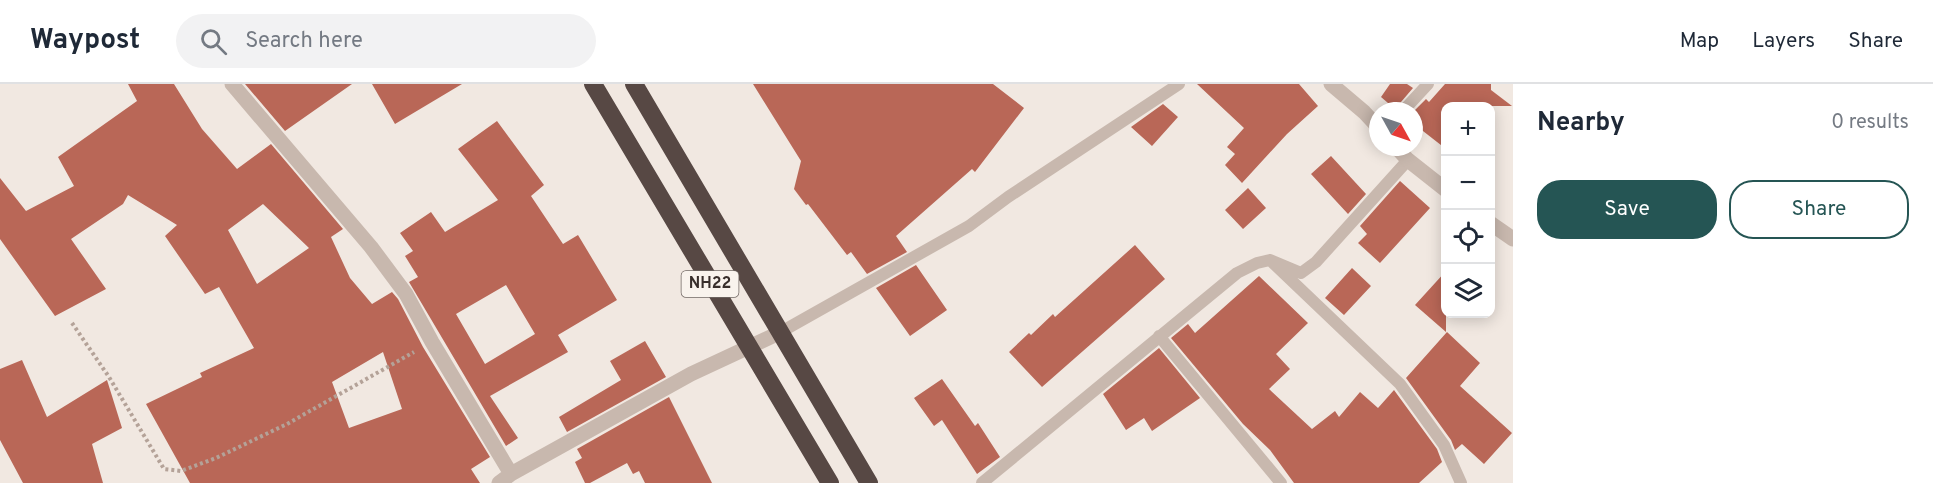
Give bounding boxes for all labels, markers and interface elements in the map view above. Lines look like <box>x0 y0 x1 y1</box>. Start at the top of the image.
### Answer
search box <box>176 14 596 68</box>
text: Waypost <box>30 23 140 59</box>
icon: search <box>197 25 230 58</box>
text: Search here <box>245 28 363 55</box>
text: Map <box>1680 28 1719 55</box>
text: Layers <box>1752 28 1815 55</box>
text: Share <box>1848 28 1903 55</box>
north arrow <box>1369 102 1423 156</box>
map controls <box>1441 102 1495 318</box>
button: + <box>1441 102 1495 156</box>
text: Nearby <box>1537 107 1625 140</box>
text: 0 results <box>1831 110 1909 136</box>
button: − <box>1441 156 1495 210</box>
button: Save <box>1537 180 1717 239</box>
button: Share <box>1729 180 1909 239</box>
button: locate <box>1441 210 1495 264</box>
button: layers <box>1441 264 1495 318</box>
road number: NH22 <box>682 271 738 297</box>

